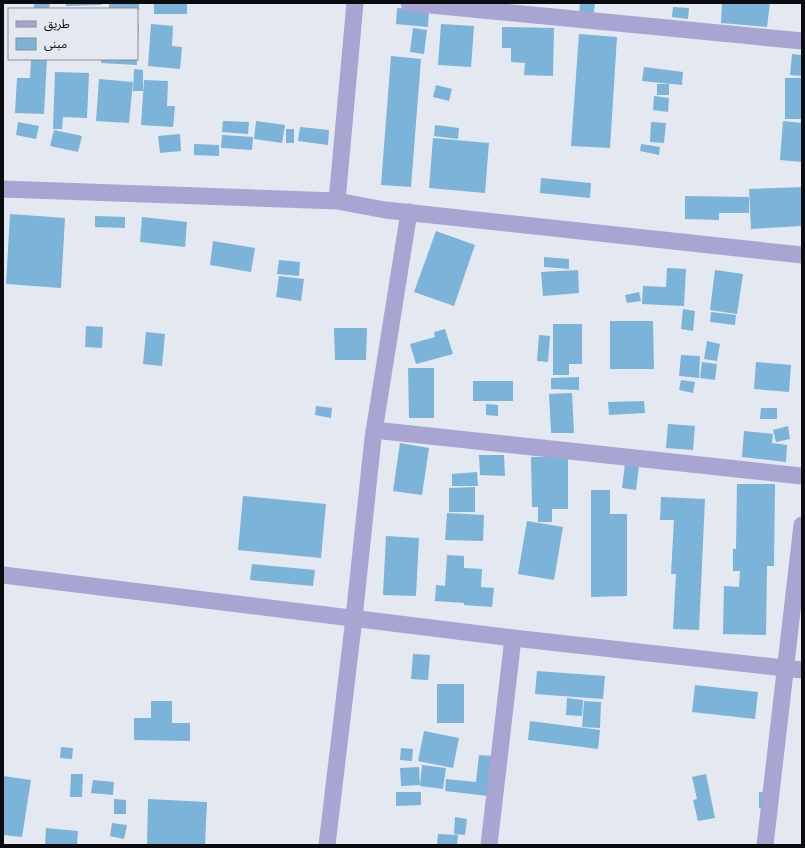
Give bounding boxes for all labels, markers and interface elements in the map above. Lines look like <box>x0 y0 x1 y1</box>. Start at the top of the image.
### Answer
legend <box>8 8 138 60</box>
text: طريق <box>44 16 70 32</box>
text: مبنى <box>44 36 67 52</box>

